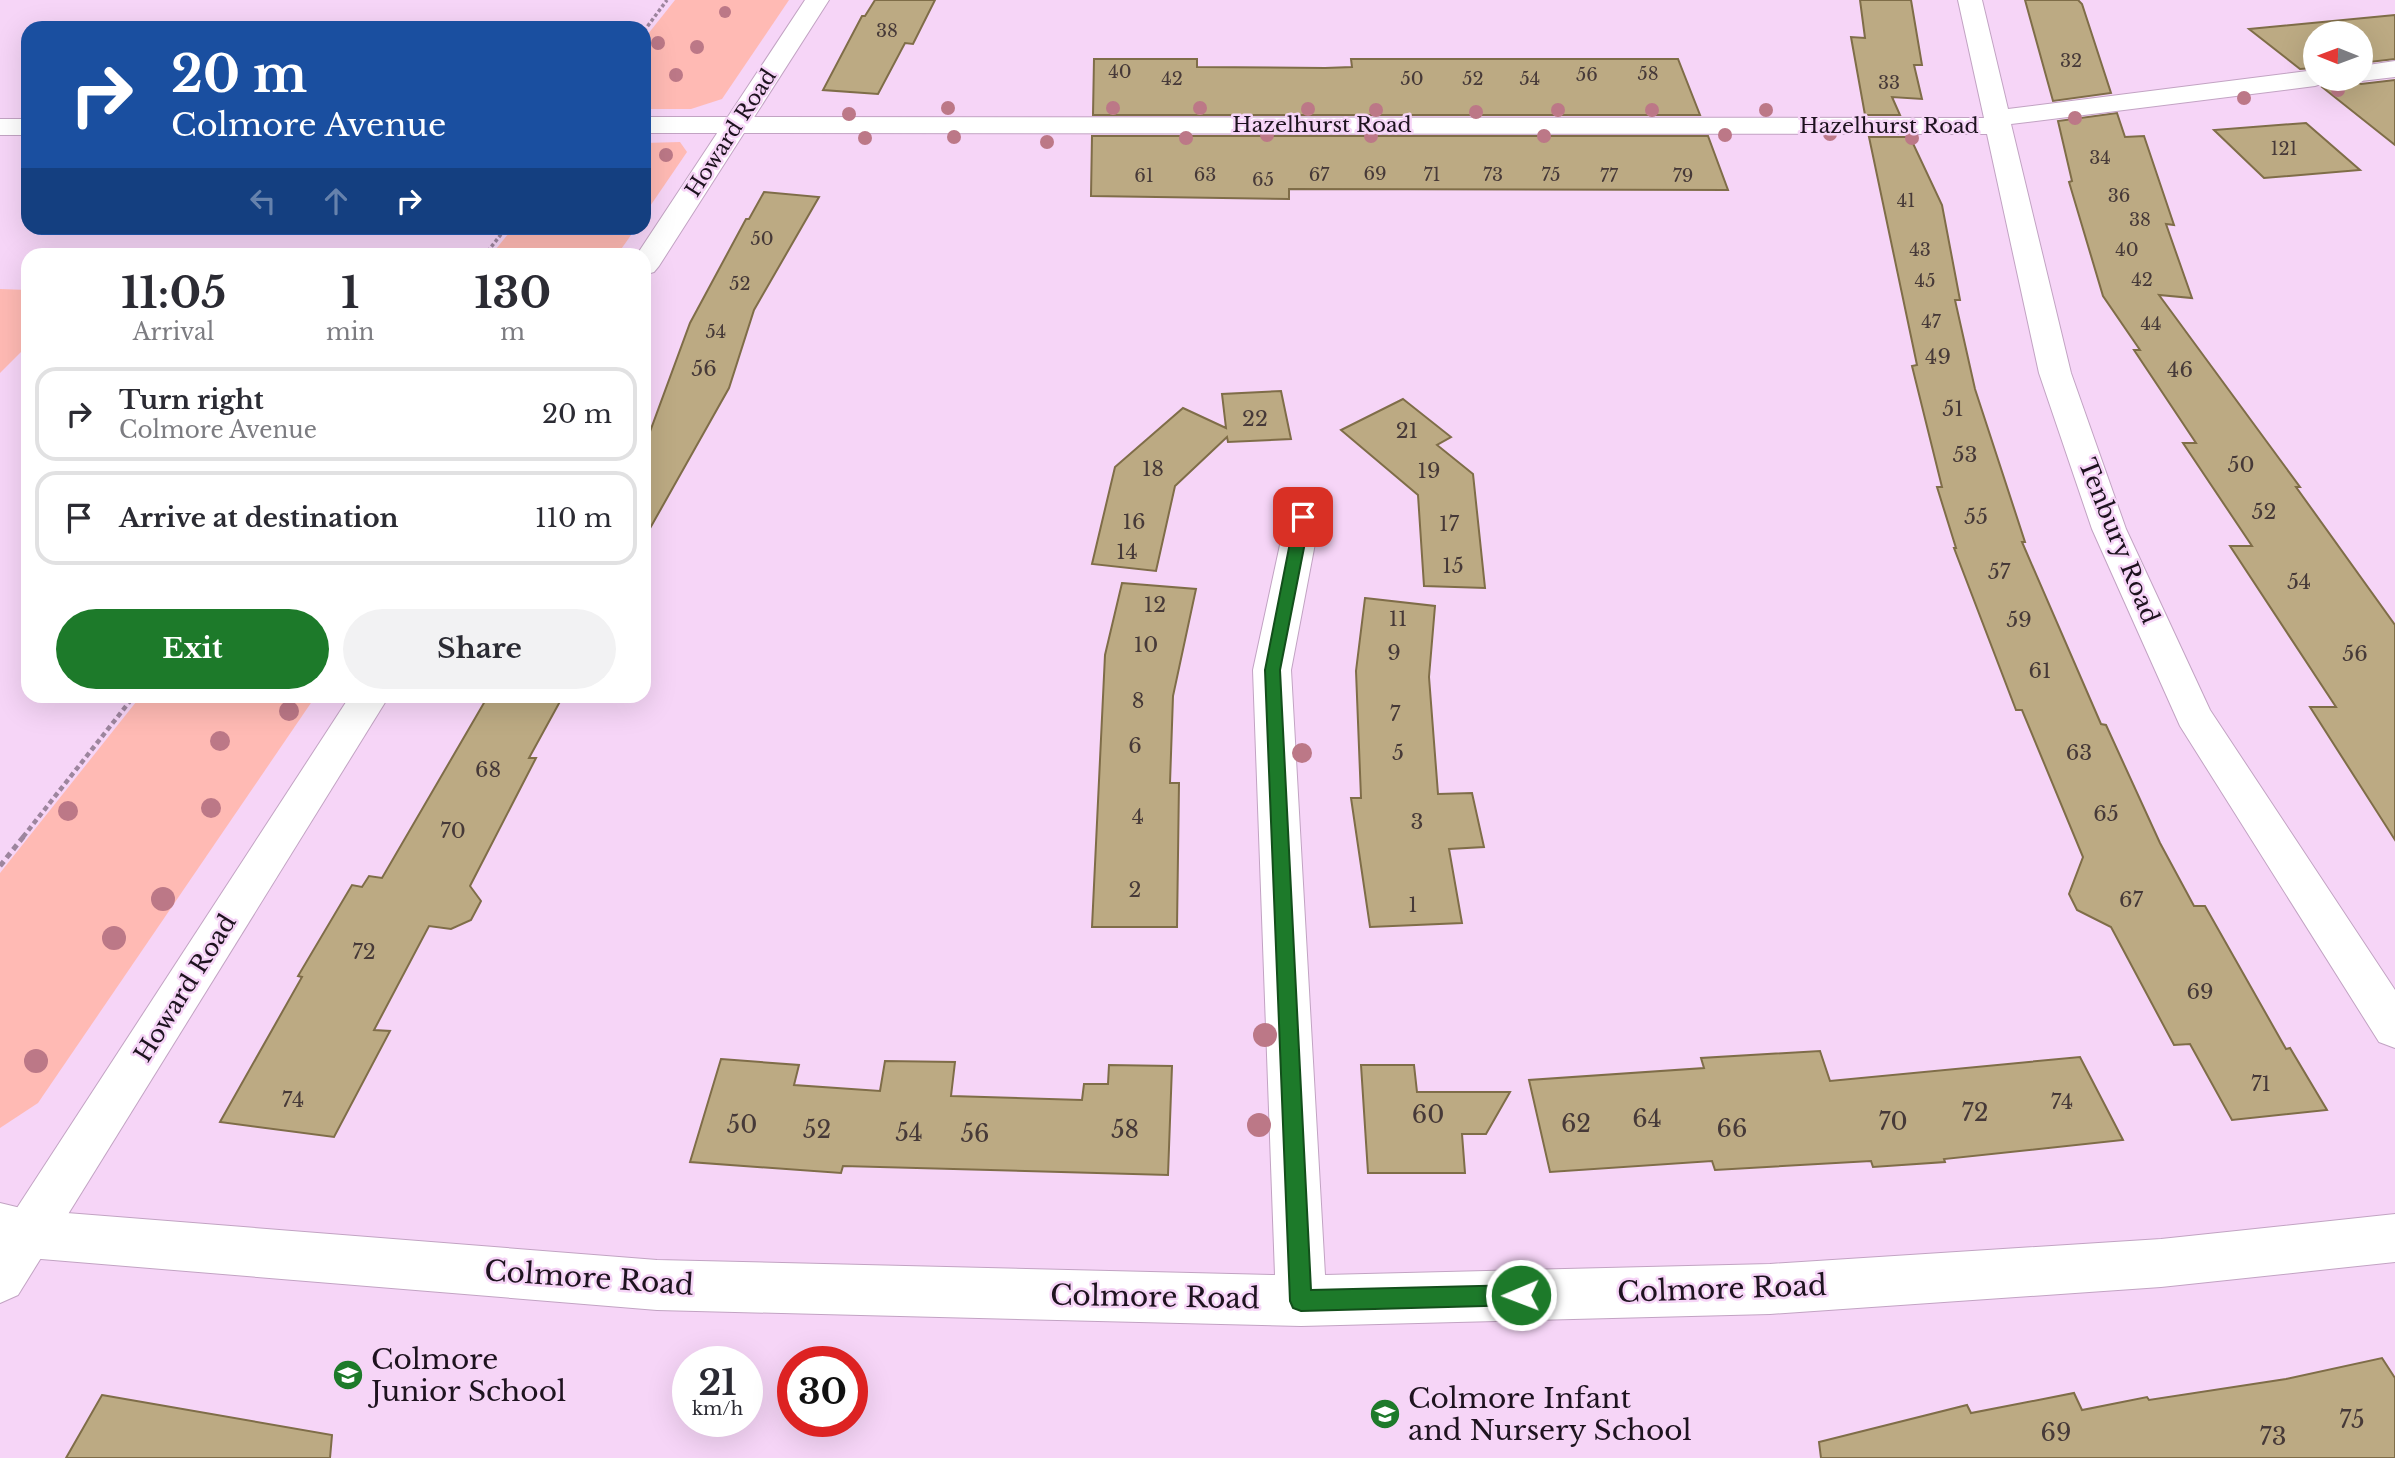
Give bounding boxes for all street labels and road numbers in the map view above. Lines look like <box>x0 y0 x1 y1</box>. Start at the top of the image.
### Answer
street label: Howard Road <box>680 64 782 202</box>
street label: Hazelhurst Road <box>1232 112 1412 138</box>
street label: Hazelhurst Road <box>1799 113 1979 139</box>
street label: Tenbury Road <box>2073 454 2165 628</box>
street label: Howard Road <box>128 909 242 1067</box>
street label: Colmore Road <box>483 1253 695 1303</box>
street label: Colmore Road <box>1617 1268 1828 1310</box>
street label: Colmore Road <box>1050 1278 1260 1316</box>

